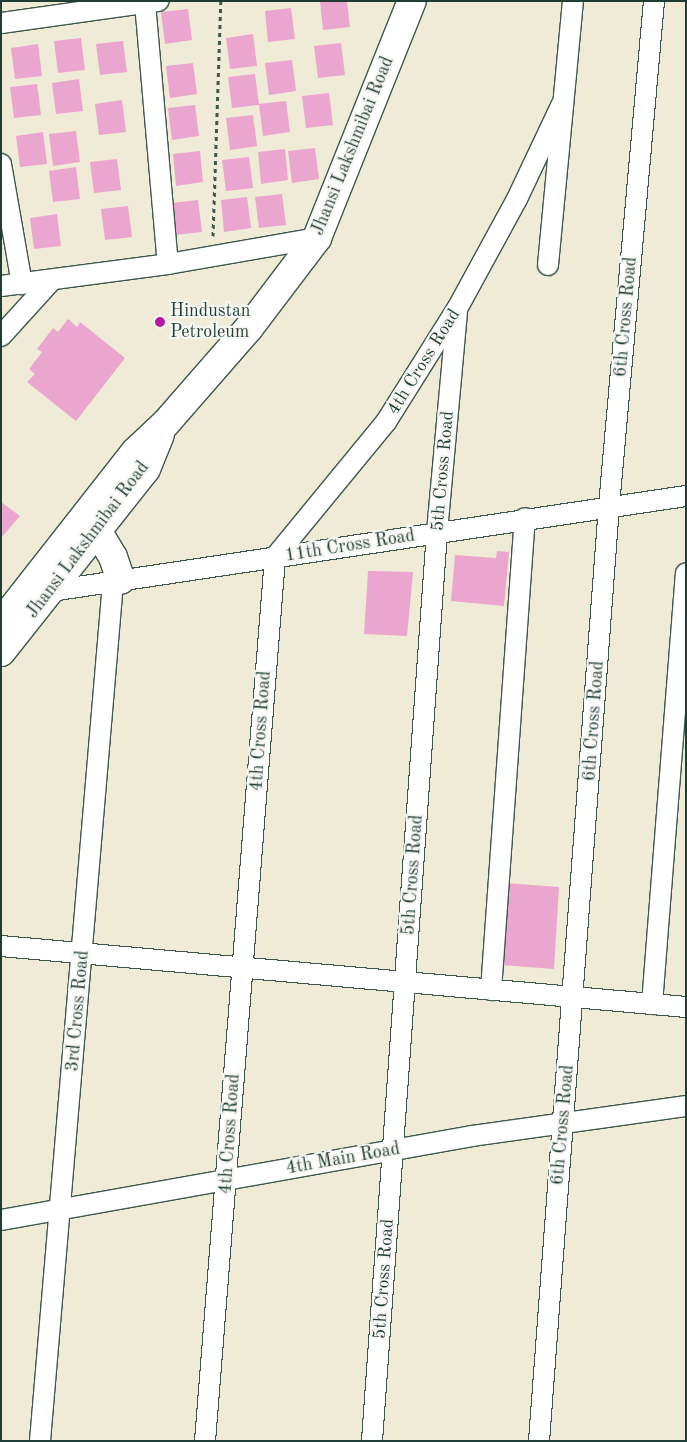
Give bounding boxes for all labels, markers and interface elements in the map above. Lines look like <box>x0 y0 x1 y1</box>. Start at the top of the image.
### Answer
street label: Jhansi Lakshmibai Road <box>307 53 399 239</box>
street label: 6th Cross Road <box>610 256 642 378</box>
place label: Hindustan Petroleum <box>170 301 250 344</box>
street label: 4th Cross Road <box>383 305 465 419</box>
marker: Hindustan Petroleum <box>154 316 166 328</box>
street label: 5th Cross Road <box>427 410 459 532</box>
street label: Jhansi Lakshmibai Road <box>22 457 154 623</box>
street label: 11th Cross Road <box>284 525 416 567</box>
street label: 6th Cross Road <box>579 660 609 782</box>
street label: 4th Cross Road <box>246 670 276 792</box>
street label: 5th Cross Road <box>398 814 428 936</box>
street label: 3rd Cross Road <box>62 950 94 1072</box>
street label: 6th Cross Road <box>547 1064 579 1186</box>
street label: 4th Cross Road <box>215 1073 245 1195</box>
street label: 4th Main Road <box>284 1138 402 1180</box>
street label: 5th Cross Road <box>369 1218 399 1340</box>

